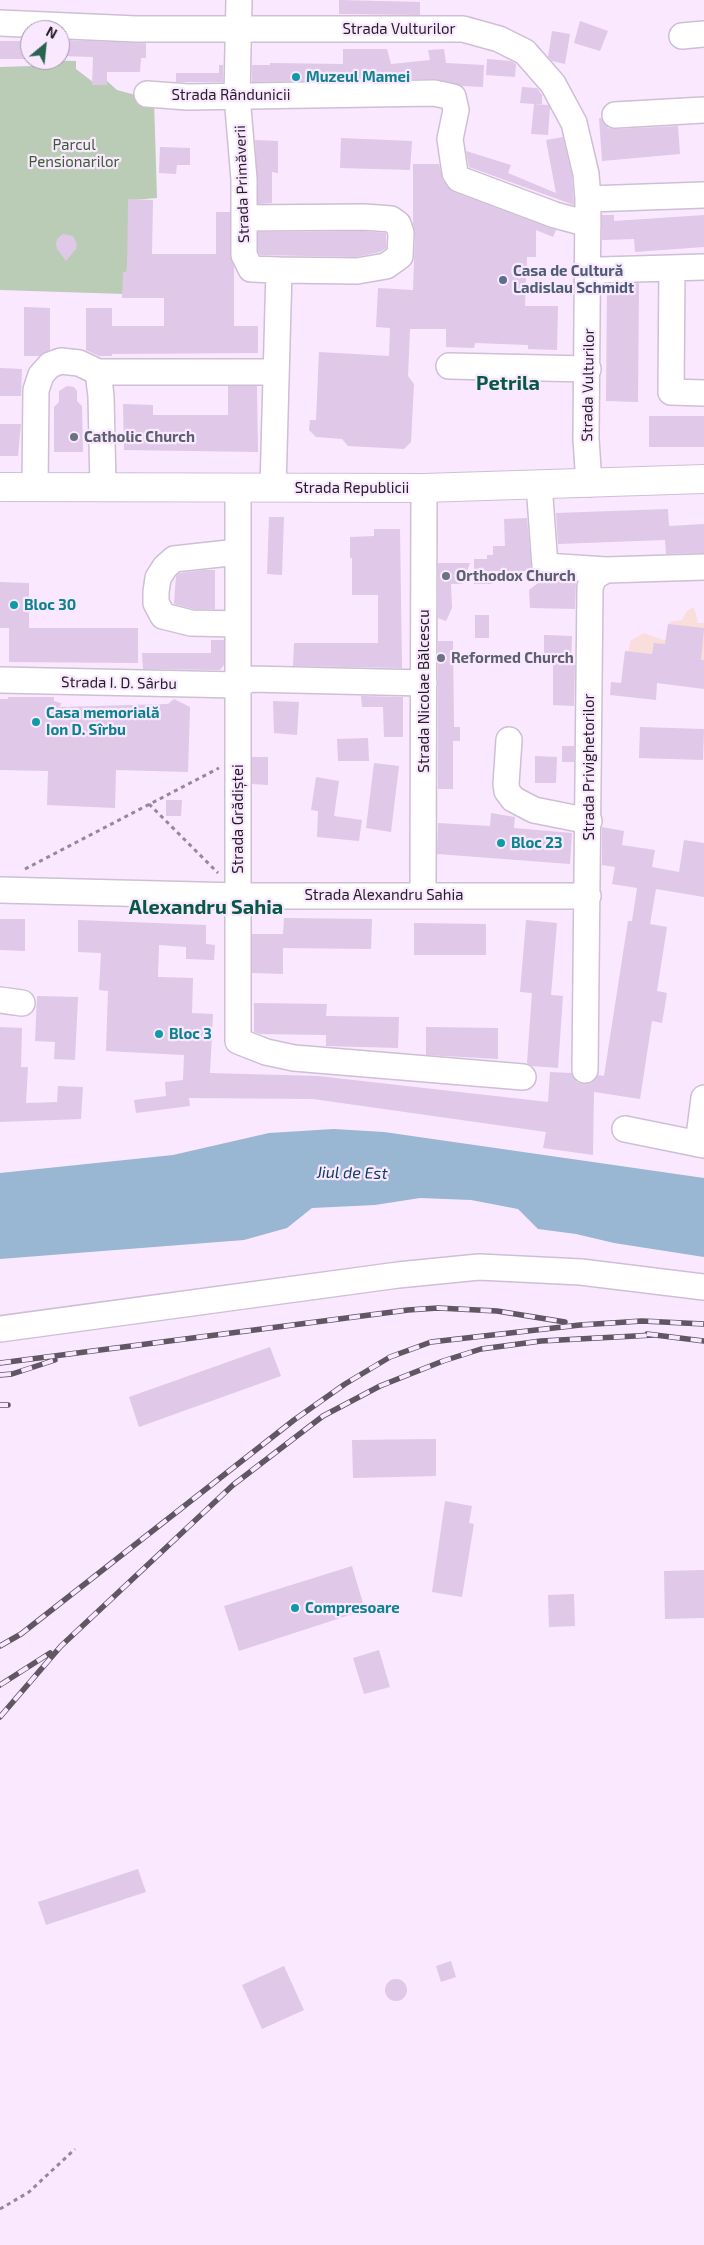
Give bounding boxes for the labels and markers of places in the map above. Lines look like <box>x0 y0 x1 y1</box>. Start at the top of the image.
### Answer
place label: Muzeul Mamei <box>306 68 410 86</box>
marker: Muzeul Mamei <box>290 71 302 83</box>
place label: Casa de Cultură Ladislau Schmidt <box>513 262 634 297</box>
marker: Casa de Cultură Ladislau Schmidt <box>497 274 509 286</box>
place label: Catholic Church <box>84 428 195 446</box>
marker: Catholic Church <box>68 431 80 443</box>
place label: Orthodox Church <box>456 567 576 585</box>
marker: Orthodox Church <box>440 570 452 582</box>
place label: Bloc 30 <box>24 596 76 614</box>
marker: Bloc 30 <box>8 599 20 611</box>
place label: Reformed Church <box>451 649 574 667</box>
marker: Reformed Church <box>435 652 447 664</box>
place label: Casa memorială Ion D. Sîrbu <box>46 704 159 739</box>
marker: Casa memorială Ion D. Sîrbu <box>30 716 42 728</box>
place label: Bloc 23 <box>511 834 562 852</box>
marker: Bloc 23 <box>495 837 507 849</box>
place label: Bloc 3 <box>169 1025 212 1043</box>
marker: Bloc 3 <box>153 1028 165 1040</box>
place label: Compresoare <box>305 1599 400 1617</box>
marker: Compresoare <box>289 1602 301 1614</box>

